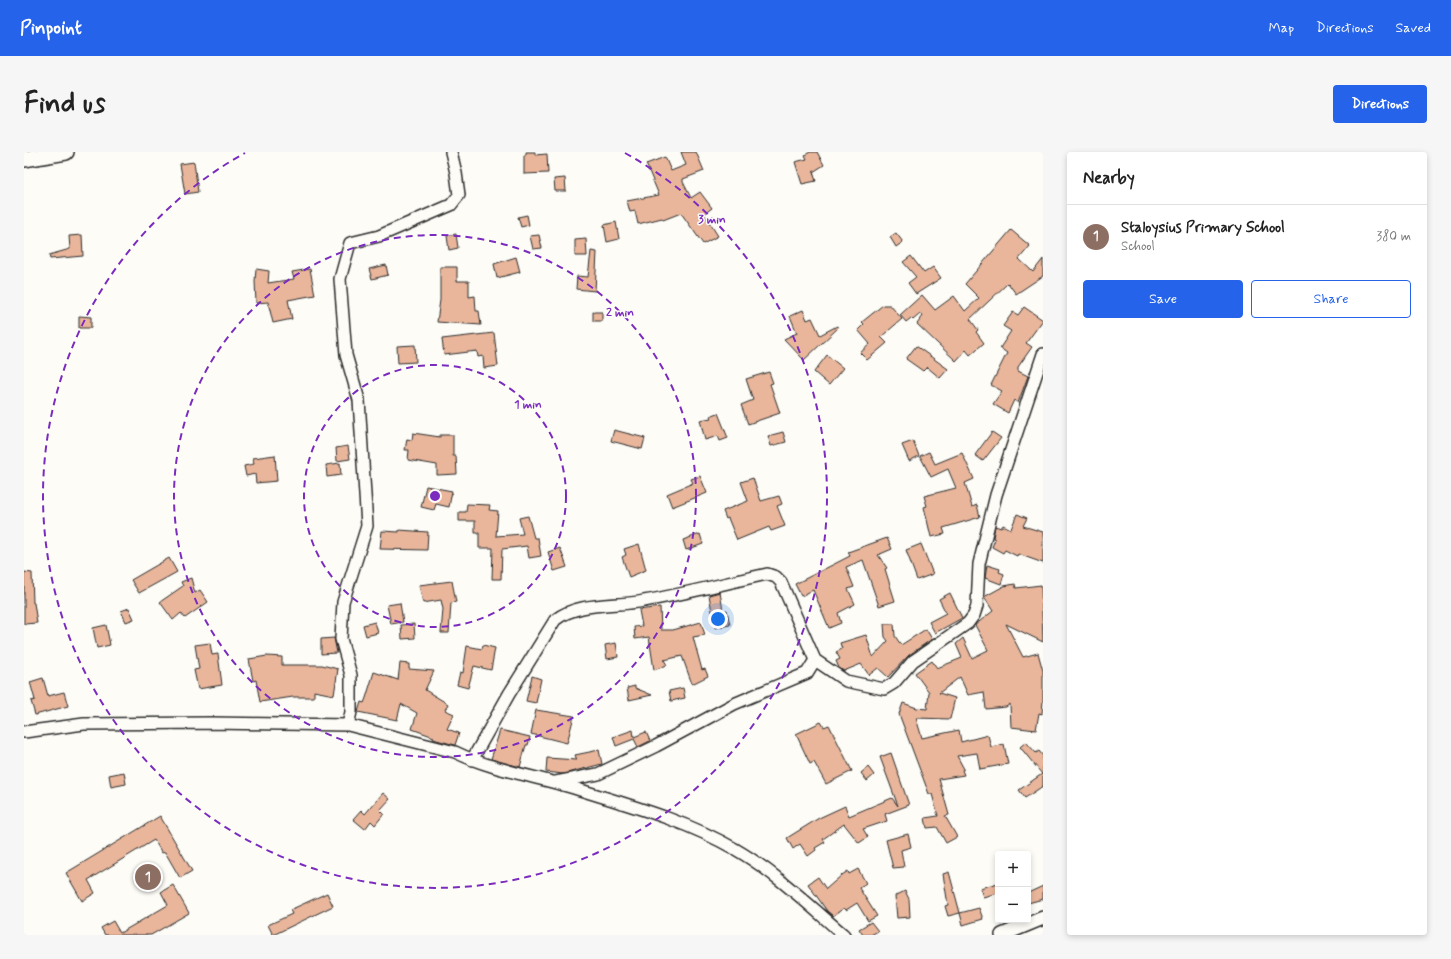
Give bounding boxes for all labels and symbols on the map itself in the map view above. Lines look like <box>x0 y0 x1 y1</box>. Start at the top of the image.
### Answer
text: 3 min <box>698 212 726 228</box>
text: 2 min <box>606 305 634 321</box>
text: 1 min <box>514 397 542 413</box>
centre of rings <box>428 489 442 503</box>
your location <box>708 609 728 629</box>
pin: 1 <box>135 862 161 892</box>

